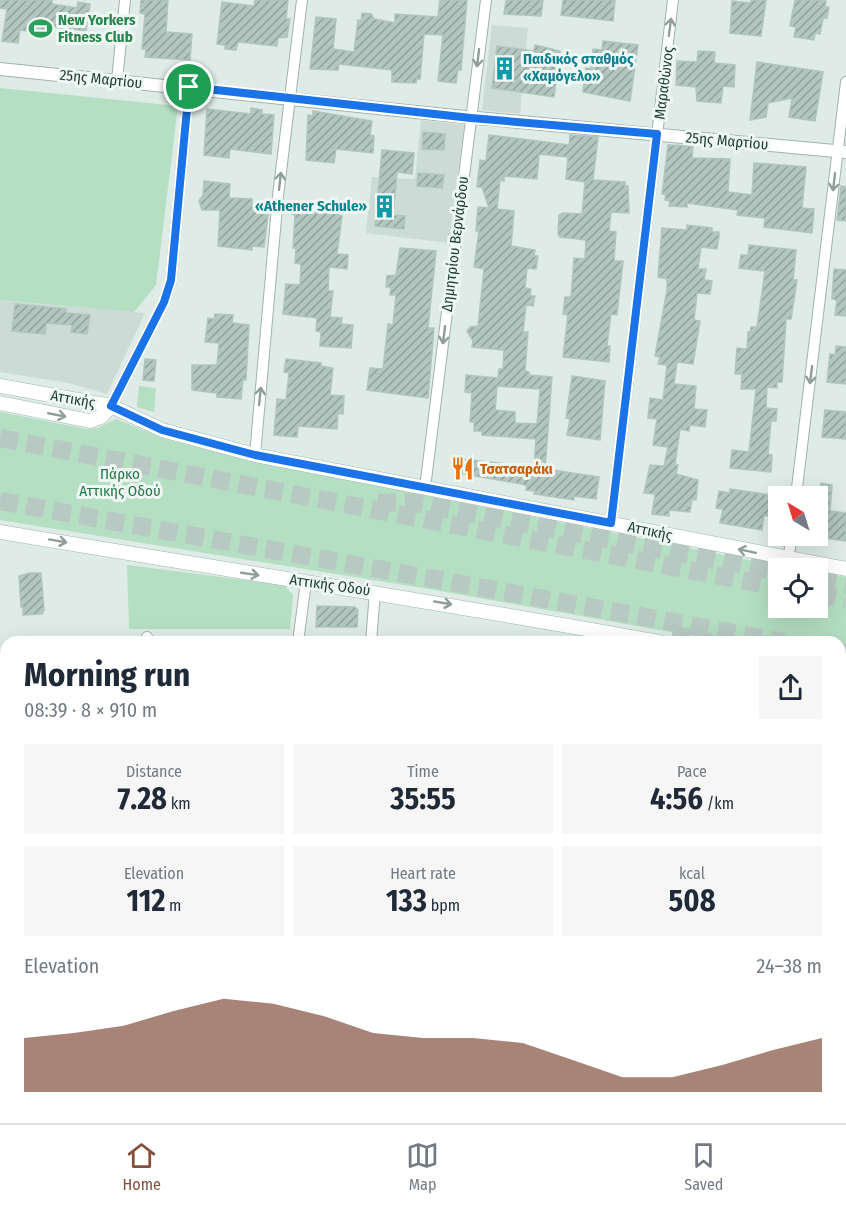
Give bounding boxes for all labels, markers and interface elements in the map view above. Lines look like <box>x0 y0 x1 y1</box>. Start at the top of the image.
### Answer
place label: New Yorkers Fitness Club <box>58 11 136 46</box>
sports icon: New Yorkers Fitness Club <box>27 16 53 42</box>
one-way arrow <box>665 17 676 37</box>
street label: Μαραθώνος <box>651 45 677 121</box>
one-way arrow <box>473 48 484 67</box>
place label: Παιδικός σταθμός «Χαμόγελο» <box>523 50 634 85</box>
building icon: Παιδικός σταθμός «Χαμόγελο» <box>492 55 518 81</box>
pin <box>163 61 214 112</box>
street label: 25ης Μαρτίου <box>59 66 143 92</box>
icon: arrive <box>172 70 205 103</box>
street label: 25ης Μαρτίου <box>685 128 769 154</box>
one-way arrow <box>828 171 839 191</box>
one-way arrow <box>275 172 286 192</box>
street label: Δημητρίου Βερνάρδου <box>438 175 472 313</box>
building icon: «Athener Schule» <box>372 193 398 219</box>
place label: «Athener Schule» <box>255 197 367 215</box>
one-way arrow <box>438 325 449 344</box>
one-way arrow <box>805 365 816 385</box>
street label: Αττικής <box>49 386 97 412</box>
one-way arrow <box>255 387 266 407</box>
one-way arrow <box>47 410 67 421</box>
restaurant icon: Τσατσαράκι <box>449 456 475 482</box>
place label: Τσατσαράκι <box>480 460 553 478</box>
park label: Πάρκο Αττικής Οδού <box>79 465 161 500</box>
north arrow <box>768 486 828 546</box>
map controls <box>768 486 828 618</box>
street label: Αττικής <box>626 518 675 545</box>
one-way arrow <box>47 536 67 547</box>
one-way arrow <box>738 545 757 556</box>
button: locate <box>768 558 828 618</box>
one-way arrow <box>240 568 259 579</box>
street label: Αττικής Οδού <box>288 570 372 600</box>
one-way arrow <box>432 598 452 609</box>
text: Morning run <box>24 655 190 695</box>
button: share <box>759 656 822 719</box>
text: 08:39 · 8 × 910 m <box>24 698 157 722</box>
text: Distance <box>126 762 182 781</box>
text: Time <box>407 762 439 781</box>
text: Pace <box>677 762 707 781</box>
text: 7.28 <box>118 781 167 817</box>
text: 35:55 <box>390 781 456 817</box>
text: 4:56 <box>650 781 703 817</box>
text: km <box>167 794 190 813</box>
text: /km <box>703 794 734 813</box>
text: Elevation <box>124 864 184 883</box>
text: Heart rate <box>390 864 456 883</box>
text: kcal <box>679 864 705 883</box>
text: 112 <box>127 883 165 919</box>
text: 133 <box>386 883 427 919</box>
text: 508 <box>669 883 715 919</box>
text: m <box>165 896 181 915</box>
text: bpm <box>427 896 460 915</box>
text: Elevation <box>24 954 99 978</box>
text: 24–38 m <box>757 954 822 978</box>
tab: Home <box>123 1139 161 1194</box>
tab: Map <box>406 1139 439 1194</box>
tab: Saved <box>684 1139 723 1194</box>

